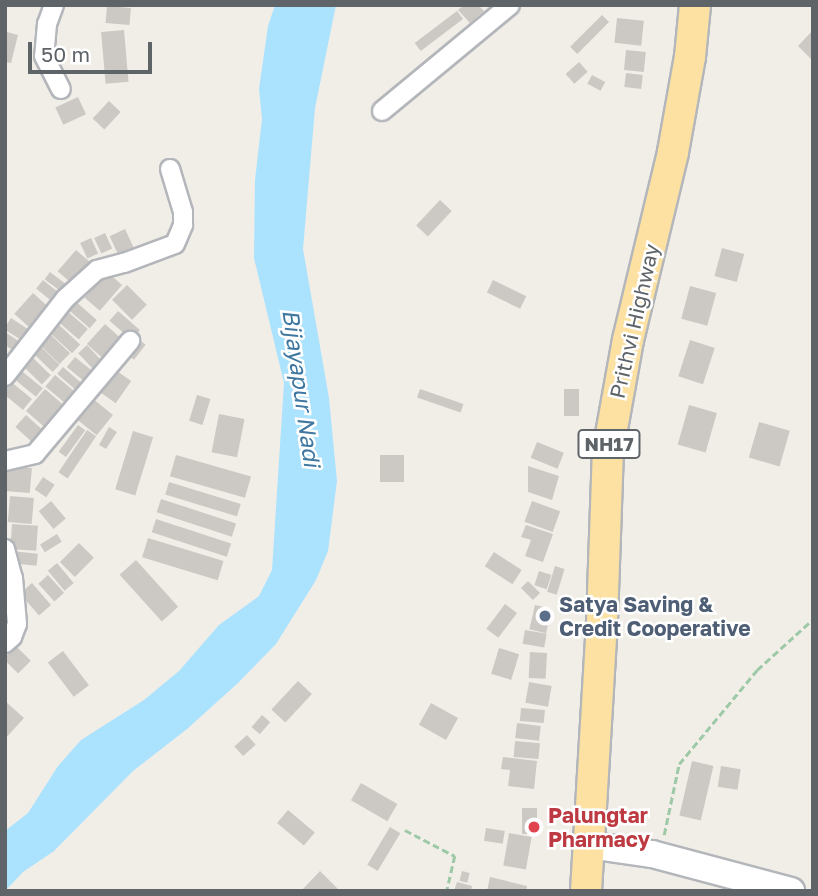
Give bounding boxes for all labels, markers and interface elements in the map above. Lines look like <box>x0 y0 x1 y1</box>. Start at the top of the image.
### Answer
scale bar <box>32 28 156 72</box>
text: 50 m <box>41 41 90 67</box>
street label: Prithvi Highway <box>604 241 664 401</box>
water label: Bijayapur Nadi <box>277 307 327 469</box>
road number: NH17 <box>576 428 642 460</box>
place label: Satya Saving & Credit Cooperative <box>559 591 751 641</box>
marker: Satya Saving & Credit Cooperative <box>537 608 553 624</box>
place label: Palungtar Pharmacy <box>548 802 650 852</box>
marker: Palungtar Pharmacy <box>526 819 542 835</box>

